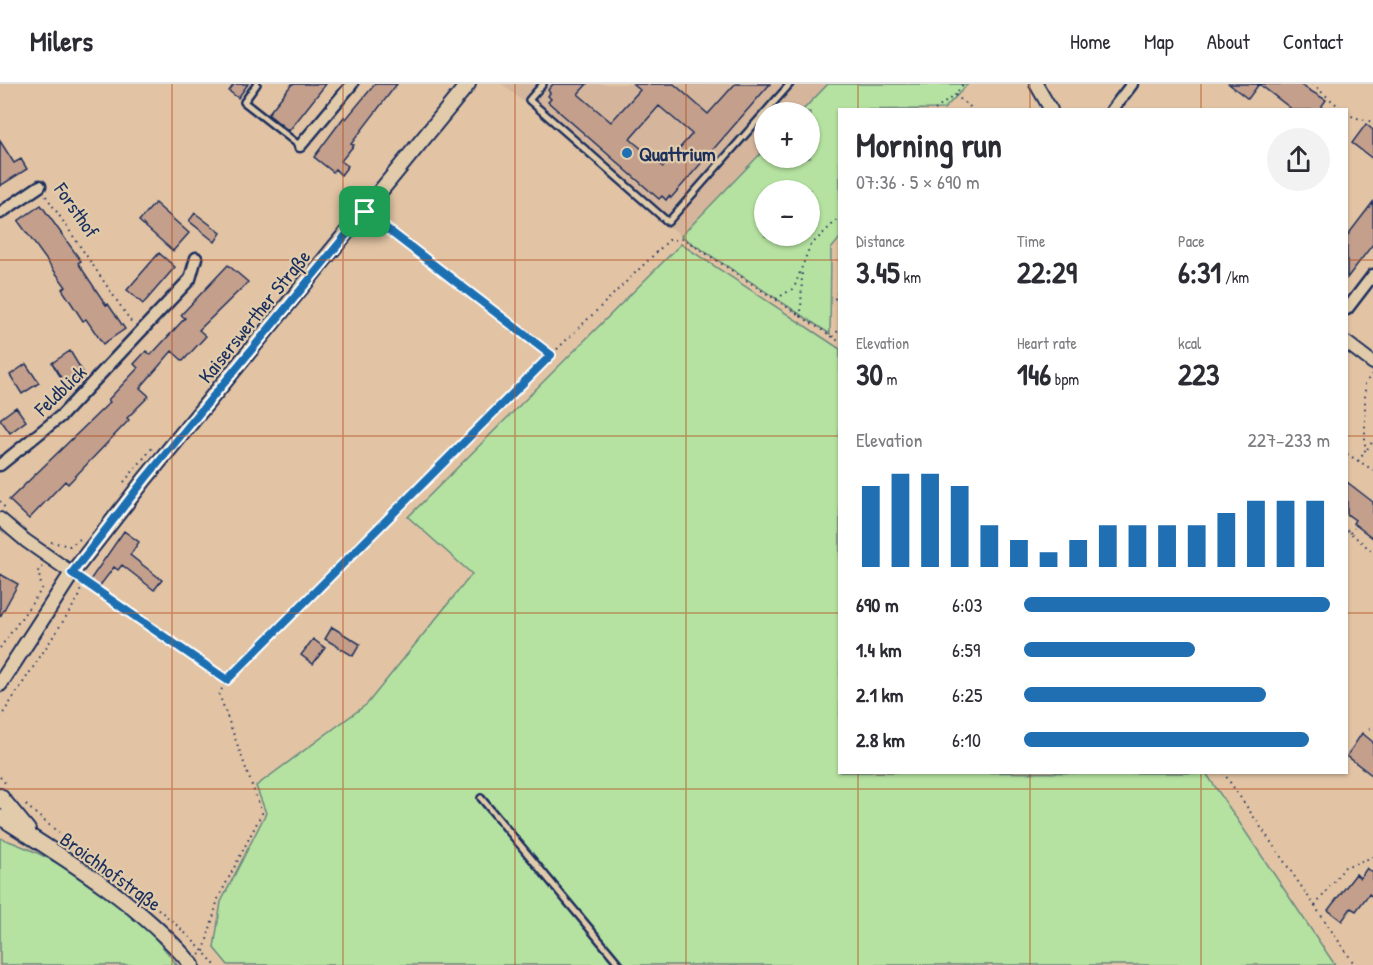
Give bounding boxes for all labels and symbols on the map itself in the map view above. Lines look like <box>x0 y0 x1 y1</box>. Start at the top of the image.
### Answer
place label: Quattrium <box>639 140 716 167</box>
marker: Quattrium <box>620 146 634 160</box>
street label: Forsthof <box>48 176 106 243</box>
pin <box>339 186 390 237</box>
street label: Kaiserswerther Straße <box>192 244 316 388</box>
street label: Feldblick <box>27 359 92 422</box>
street label: Broichhofstraße <box>55 825 167 917</box>

